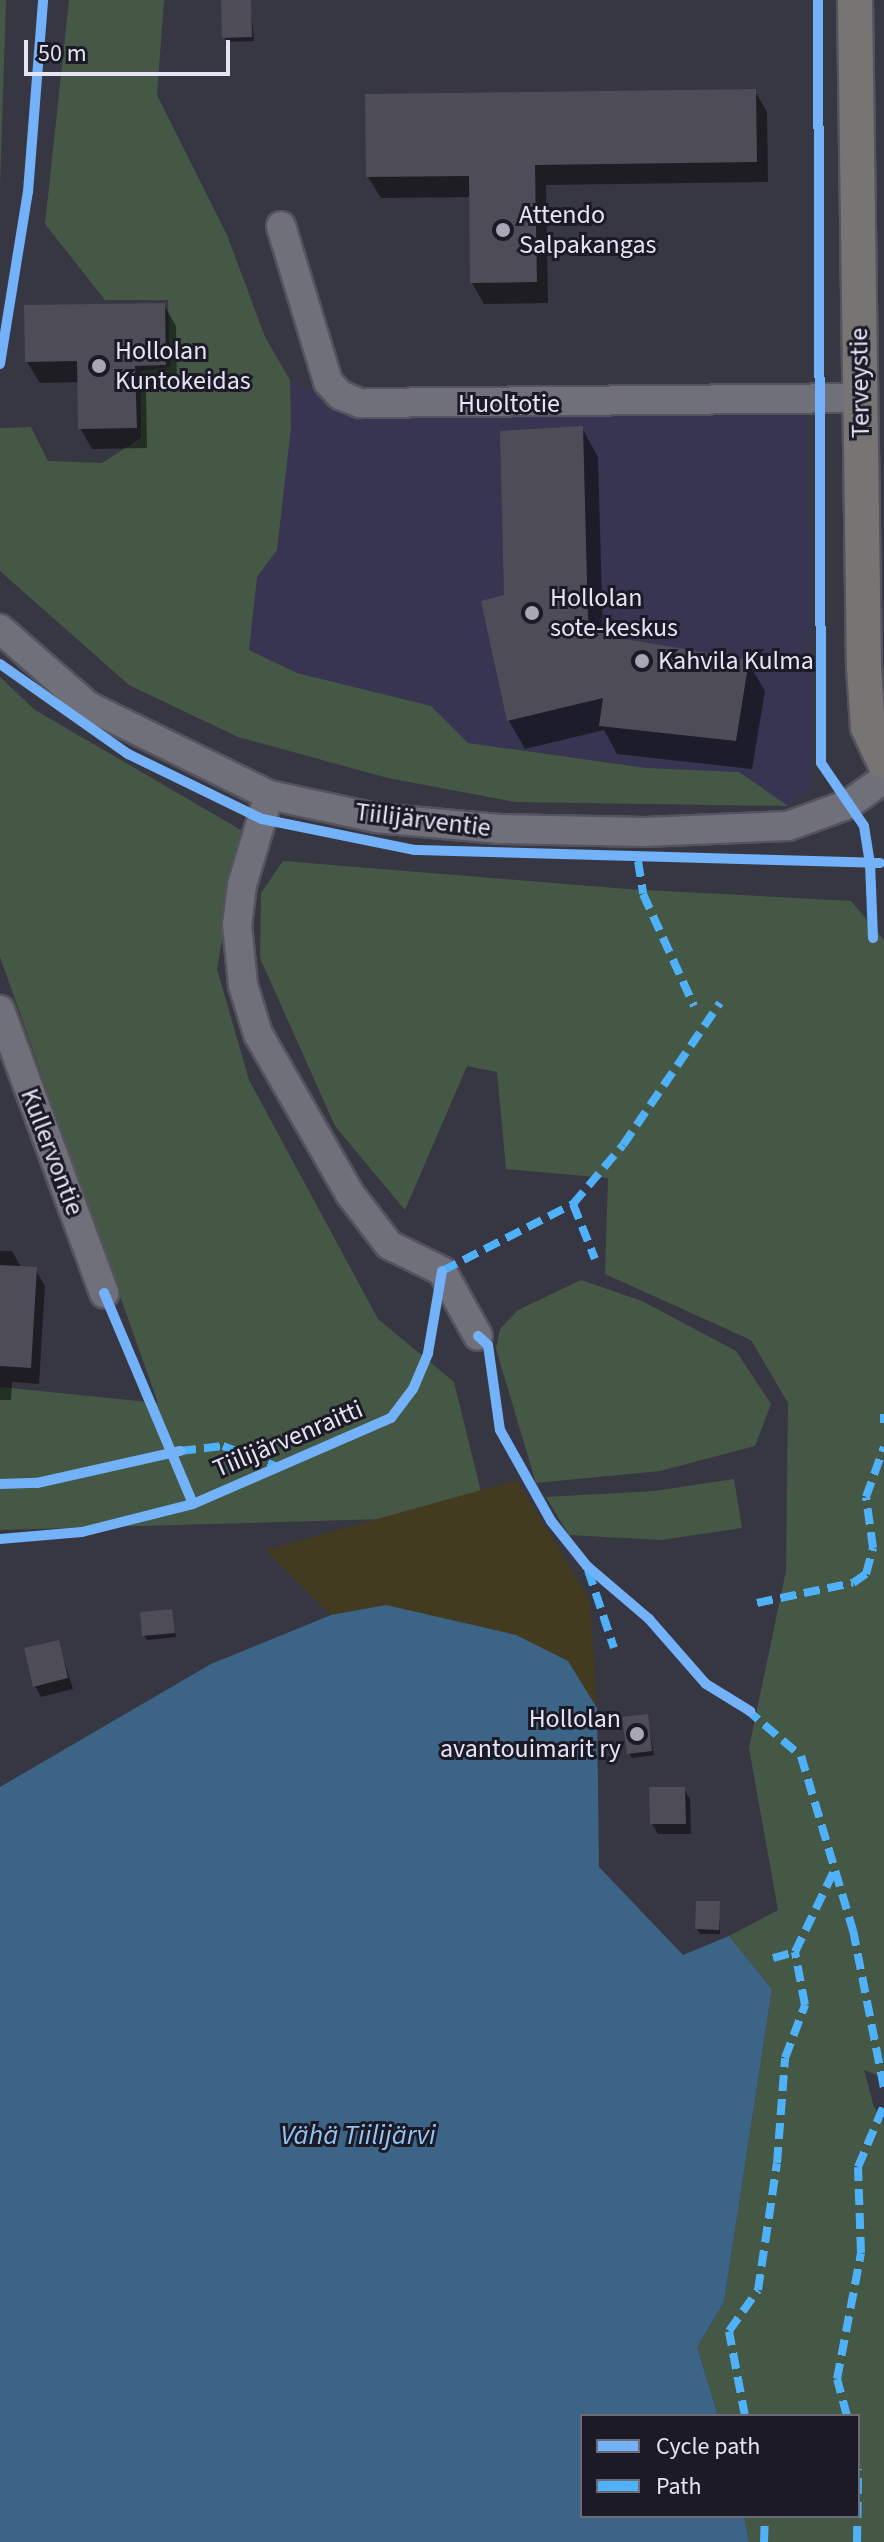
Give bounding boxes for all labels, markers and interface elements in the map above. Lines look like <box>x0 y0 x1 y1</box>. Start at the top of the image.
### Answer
scale bar <box>28 24 234 74</box>
text: 50 m <box>38 36 87 71</box>
place label: Attendo Salpakangas <box>519 199 656 260</box>
marker: Attendo Salpakangas <box>494 221 512 239</box>
street label: Terveystie <box>843 328 877 438</box>
place label: Hollolan Kuntokeidas <box>115 335 251 396</box>
marker: Hollolan Kuntokeidas <box>90 357 108 375</box>
street label: Huoltotie <box>458 388 560 420</box>
place label: Hollolan sote-keskus <box>550 582 678 644</box>
marker: Hollolan sote-keskus <box>521 602 543 624</box>
place label: Kahvila Kulma <box>658 645 814 677</box>
marker: Kahvila Kulma <box>633 652 651 670</box>
street label: Tiilijärventie <box>354 796 492 844</box>
street label: Kullervontie <box>14 1084 90 1220</box>
street label: Tiilijärvenraitti <box>209 1393 367 1485</box>
place label: Hollolan avantouimarit ry <box>440 1703 621 1764</box>
marker: Hollolan avantouimarit ry <box>628 1725 646 1743</box>
water label: Vähä Tiilijärvi <box>280 2118 436 2152</box>
legend <box>580 2414 860 2518</box>
text: Cycle path <box>656 2429 760 2464</box>
text: Path <box>656 2469 702 2504</box>

